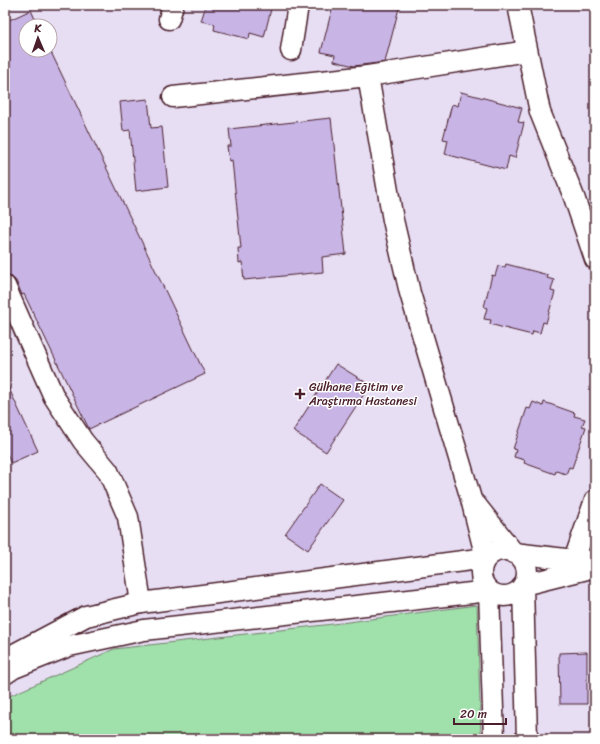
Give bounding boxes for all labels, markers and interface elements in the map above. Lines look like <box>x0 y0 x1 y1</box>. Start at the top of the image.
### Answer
north arrow <box>18 18 58 58</box>
text: K <box>33 19 43 38</box>
place label: Gülhane Eğitim ve Araştırma Hastanesi <box>308 376 417 412</box>
marker: Gülhane Eğitim ve Araştırma Hastanesi <box>294 388 306 400</box>
scale bar <box>454 700 506 726</box>
text: 20 m <box>460 703 487 725</box>

